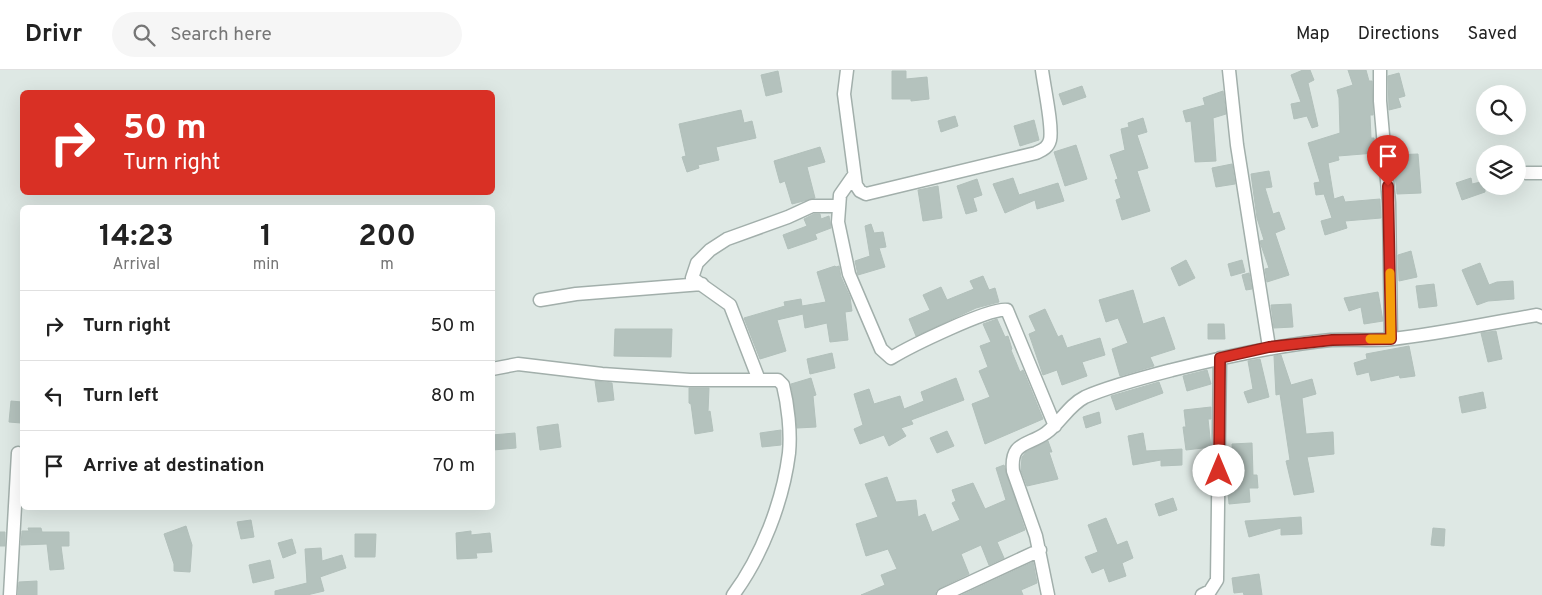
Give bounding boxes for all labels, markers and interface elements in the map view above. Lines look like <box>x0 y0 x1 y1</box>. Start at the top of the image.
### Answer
search box <box>112 12 462 57</box>
text: Drivr <box>25 20 82 50</box>
icon: search <box>130 21 158 49</box>
text: Search here <box>170 23 272 47</box>
text: Map <box>1296 23 1330 46</box>
text: Directions <box>1358 23 1440 46</box>
text: Saved <box>1468 23 1517 46</box>
map controls <box>1476 85 1526 195</box>
button: search <box>1476 85 1526 135</box>
text: 50 m <box>123 107 207 151</box>
icon: right <box>40 110 105 175</box>
pin <box>1367 135 1409 186</box>
icon: arrive <box>1374 142 1402 170</box>
button: layers <box>1476 145 1526 195</box>
text: Turn right <box>123 150 220 177</box>
text: 14:23 <box>99 219 174 256</box>
text: 1 <box>260 219 272 256</box>
text: 200 <box>358 219 416 256</box>
text: Arrival <box>112 255 160 275</box>
text: min <box>253 255 279 275</box>
text: m <box>380 255 394 275</box>
icon: right <box>40 312 68 340</box>
text: Turn right <box>83 314 171 338</box>
text: 50 m <box>430 314 475 338</box>
icon: left <box>40 382 68 410</box>
text: Turn left <box>83 384 159 408</box>
text: 80 m <box>431 384 475 408</box>
position arrow <box>1192 444 1244 496</box>
icon: arrive <box>40 452 68 480</box>
text: Arrive at destination <box>83 454 264 478</box>
text: 70 m <box>433 454 475 478</box>

